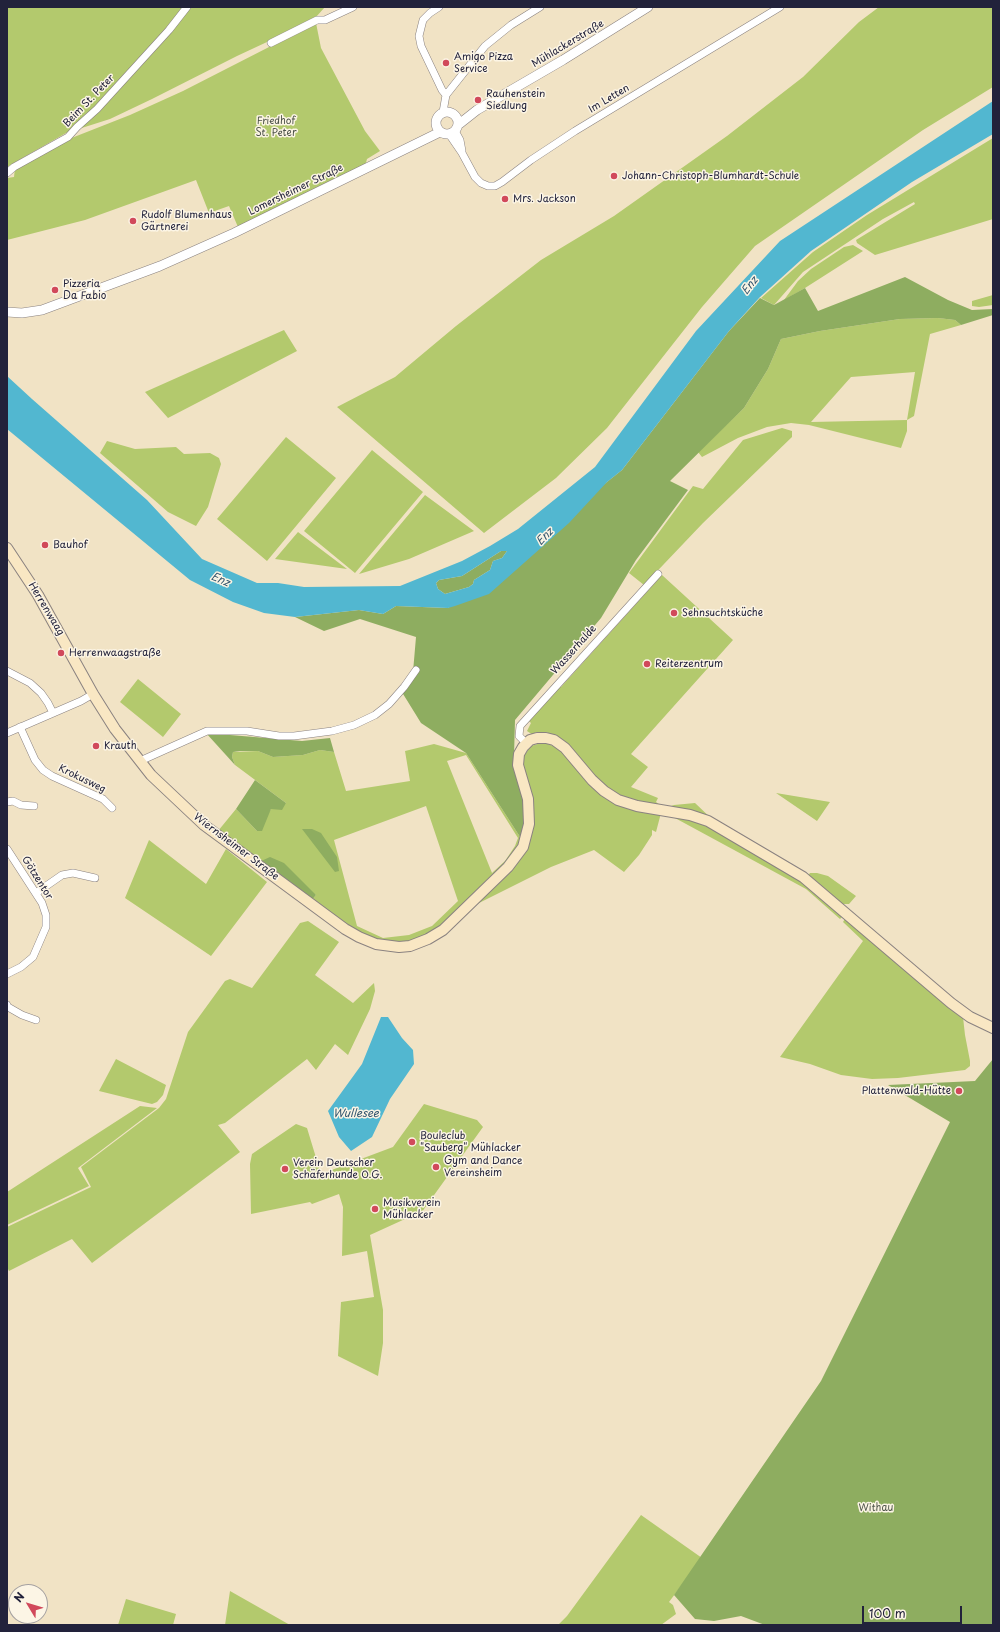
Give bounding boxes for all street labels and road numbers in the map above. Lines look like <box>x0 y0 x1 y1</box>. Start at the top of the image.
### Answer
street label: Mühlackerstraße <box>530 18 606 70</box>
street label: Beim St. Peter <box>61 72 117 130</box>
street label: Im Letten <box>586 82 632 116</box>
street label: Lomersheimer Straße <box>247 162 345 218</box>
street label: Herrenwaag <box>25 580 67 638</box>
street label: Wasserhalde <box>549 623 599 677</box>
street label: Krokusweg <box>56 762 108 796</box>
street label: Wiernsheimer Straße <box>191 811 281 883</box>
street label: Götzentor <box>19 854 55 902</box>

